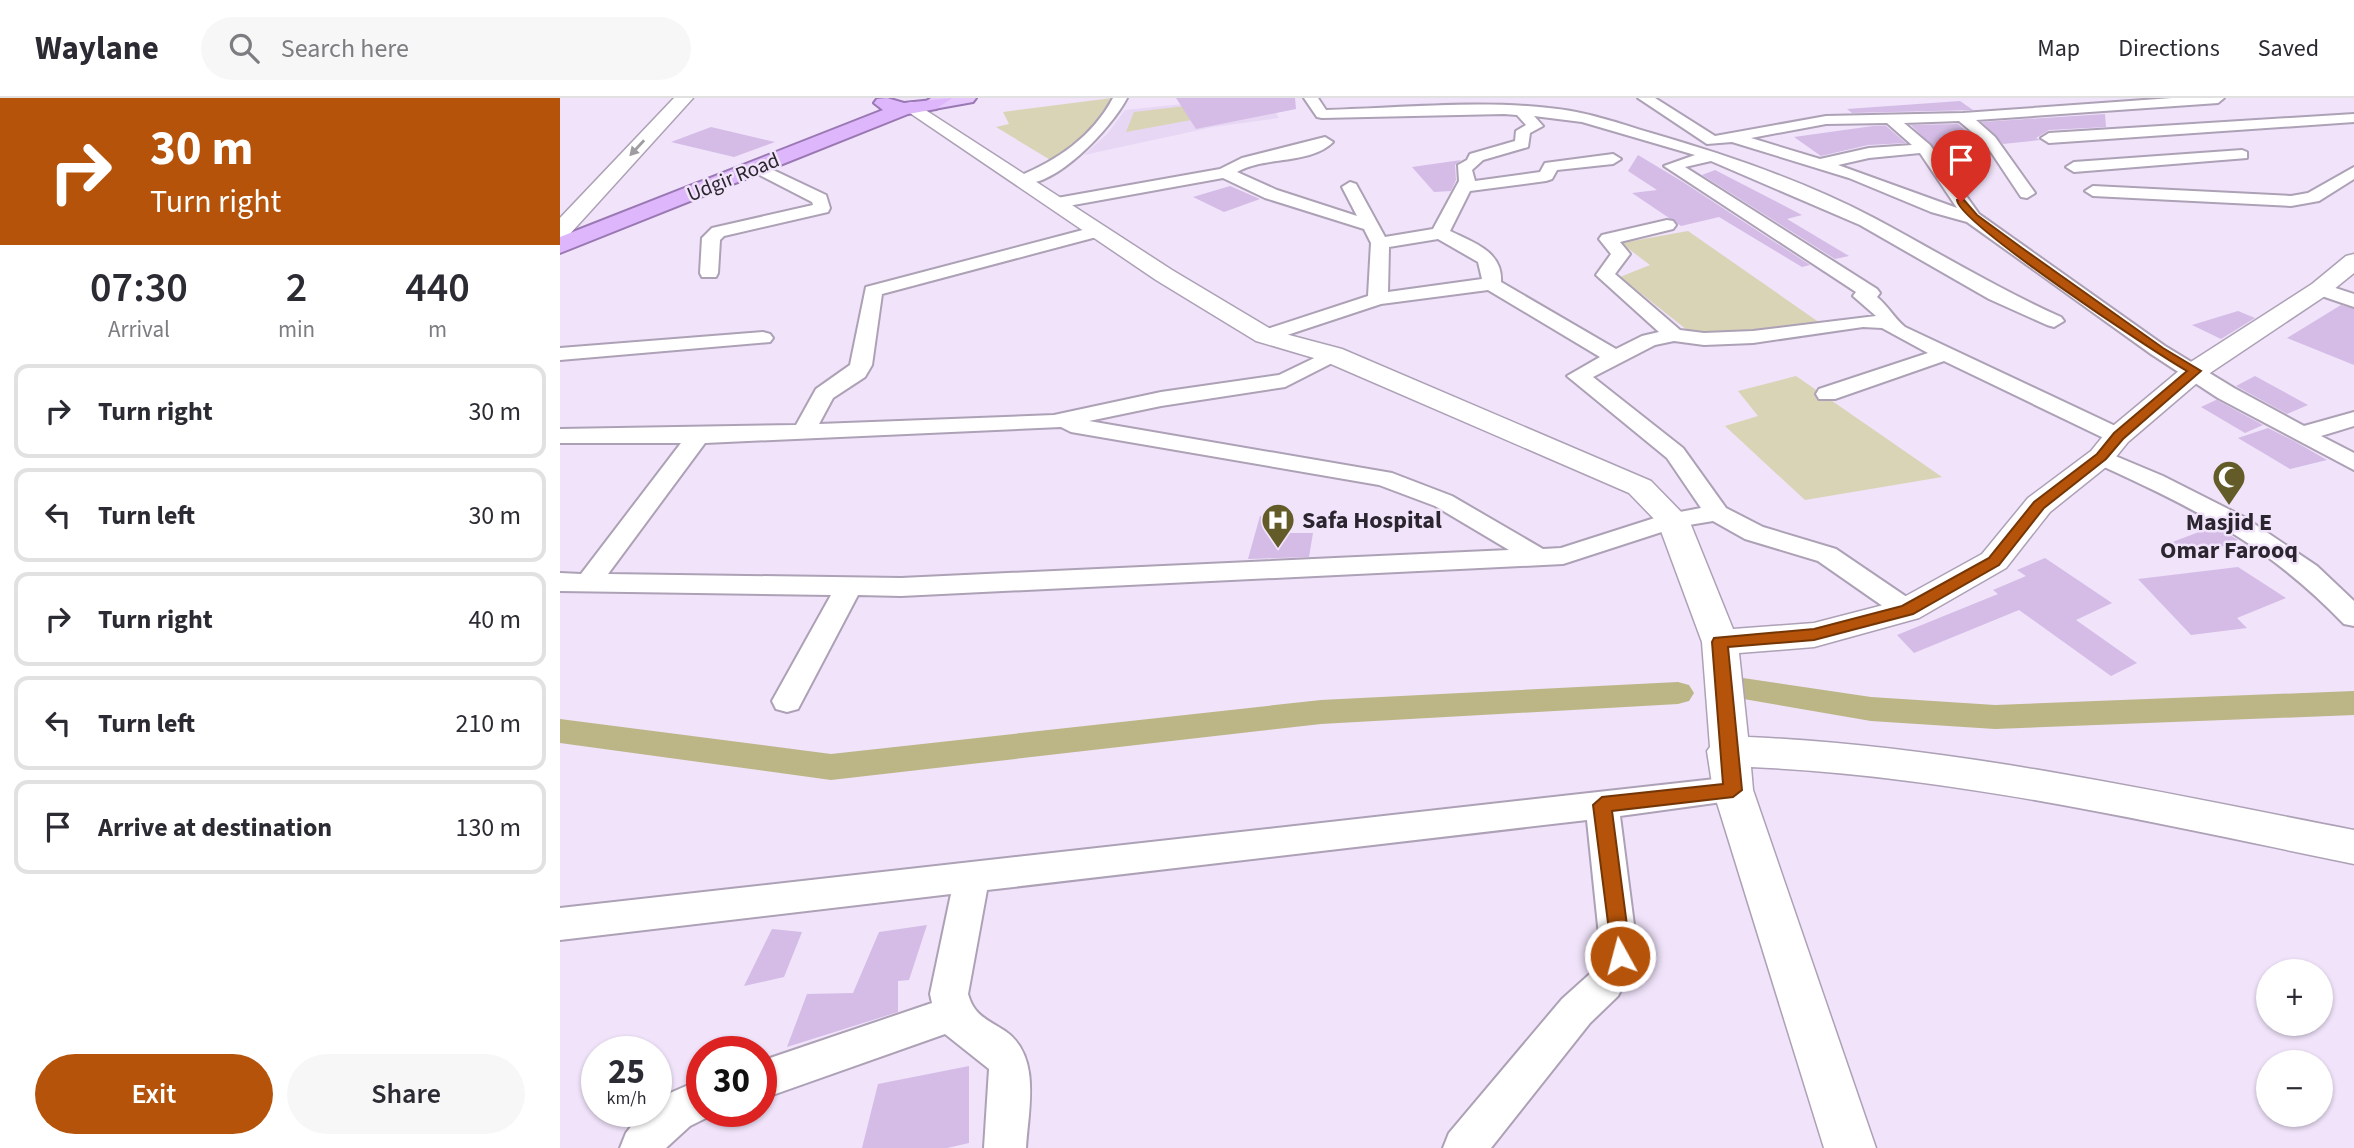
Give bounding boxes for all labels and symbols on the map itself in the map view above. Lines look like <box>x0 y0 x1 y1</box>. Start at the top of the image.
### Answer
pin <box>1931 130 1991 202</box>
one-way arrow <box>630 139 646 156</box>
street label: Udgir Road <box>682 145 784 209</box>
mosque icon: Masjid E Omar Farooq <box>2210 458 2248 507</box>
hospital icon: Safa Hospital <box>1259 501 1297 550</box>
place label: Safa Hospital <box>1302 503 1442 538</box>
place label: Masjid E Omar Farooq <box>2160 505 2298 568</box>
position arrow <box>1583 919 1657 993</box>
speed limit sign: 30 <box>686 1036 777 1127</box>

